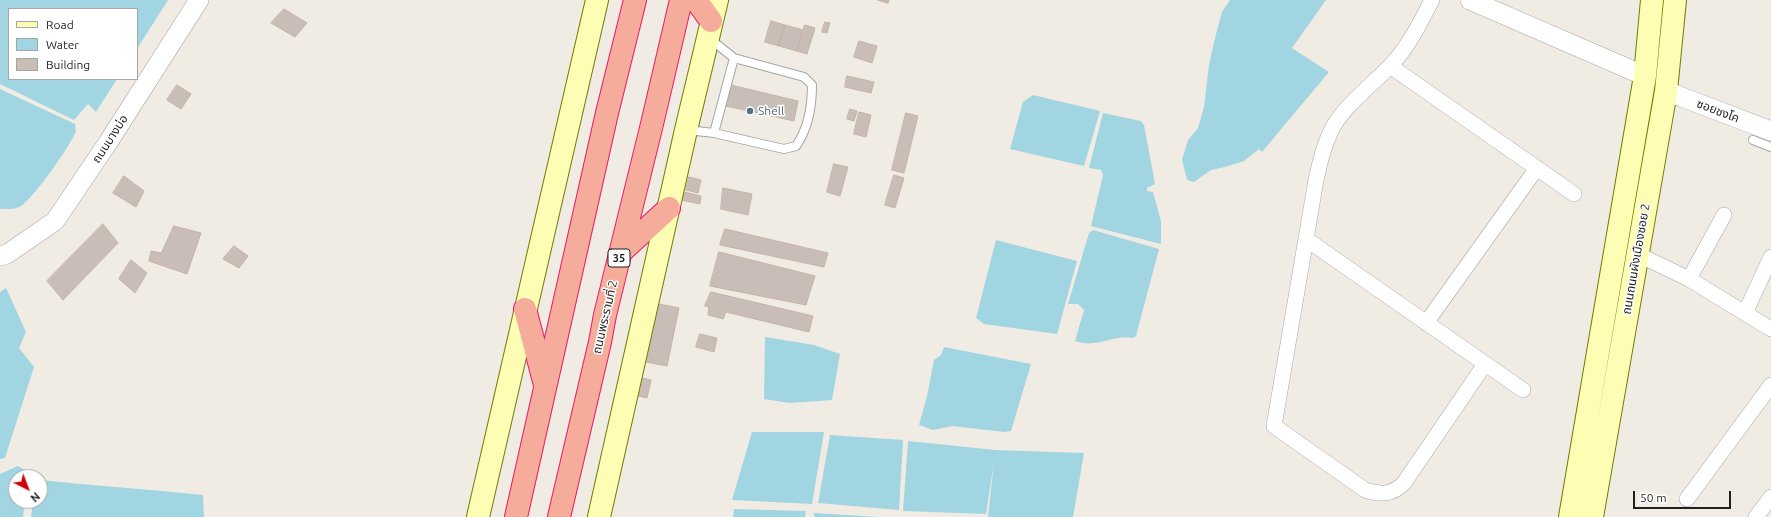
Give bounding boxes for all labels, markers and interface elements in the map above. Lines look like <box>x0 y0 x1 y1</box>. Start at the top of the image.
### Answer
legend <box>8 8 138 80</box>
text: Road <box>46 18 74 31</box>
text: Water <box>46 38 79 51</box>
text: Building <box>46 58 90 71</box>
street label: ซอยชงโค <box>1695 96 1741 126</box>
place label: Shell <box>758 104 784 118</box>
marker: Shell <box>745 106 755 116</box>
street label: ถนนบางบ่อ <box>89 112 131 166</box>
street label: ถนนถนนผังเมืองซอย 2 <box>1619 202 1653 316</box>
road number: 35 <box>608 249 630 267</box>
street label: ถนนพระรามที่ 2 <box>590 279 620 355</box>
north arrow <box>8 469 48 509</box>
scale bar <box>1635 483 1733 509</box>
text: N <box>28 490 42 504</box>
text: 50 m <box>1640 491 1667 504</box>

